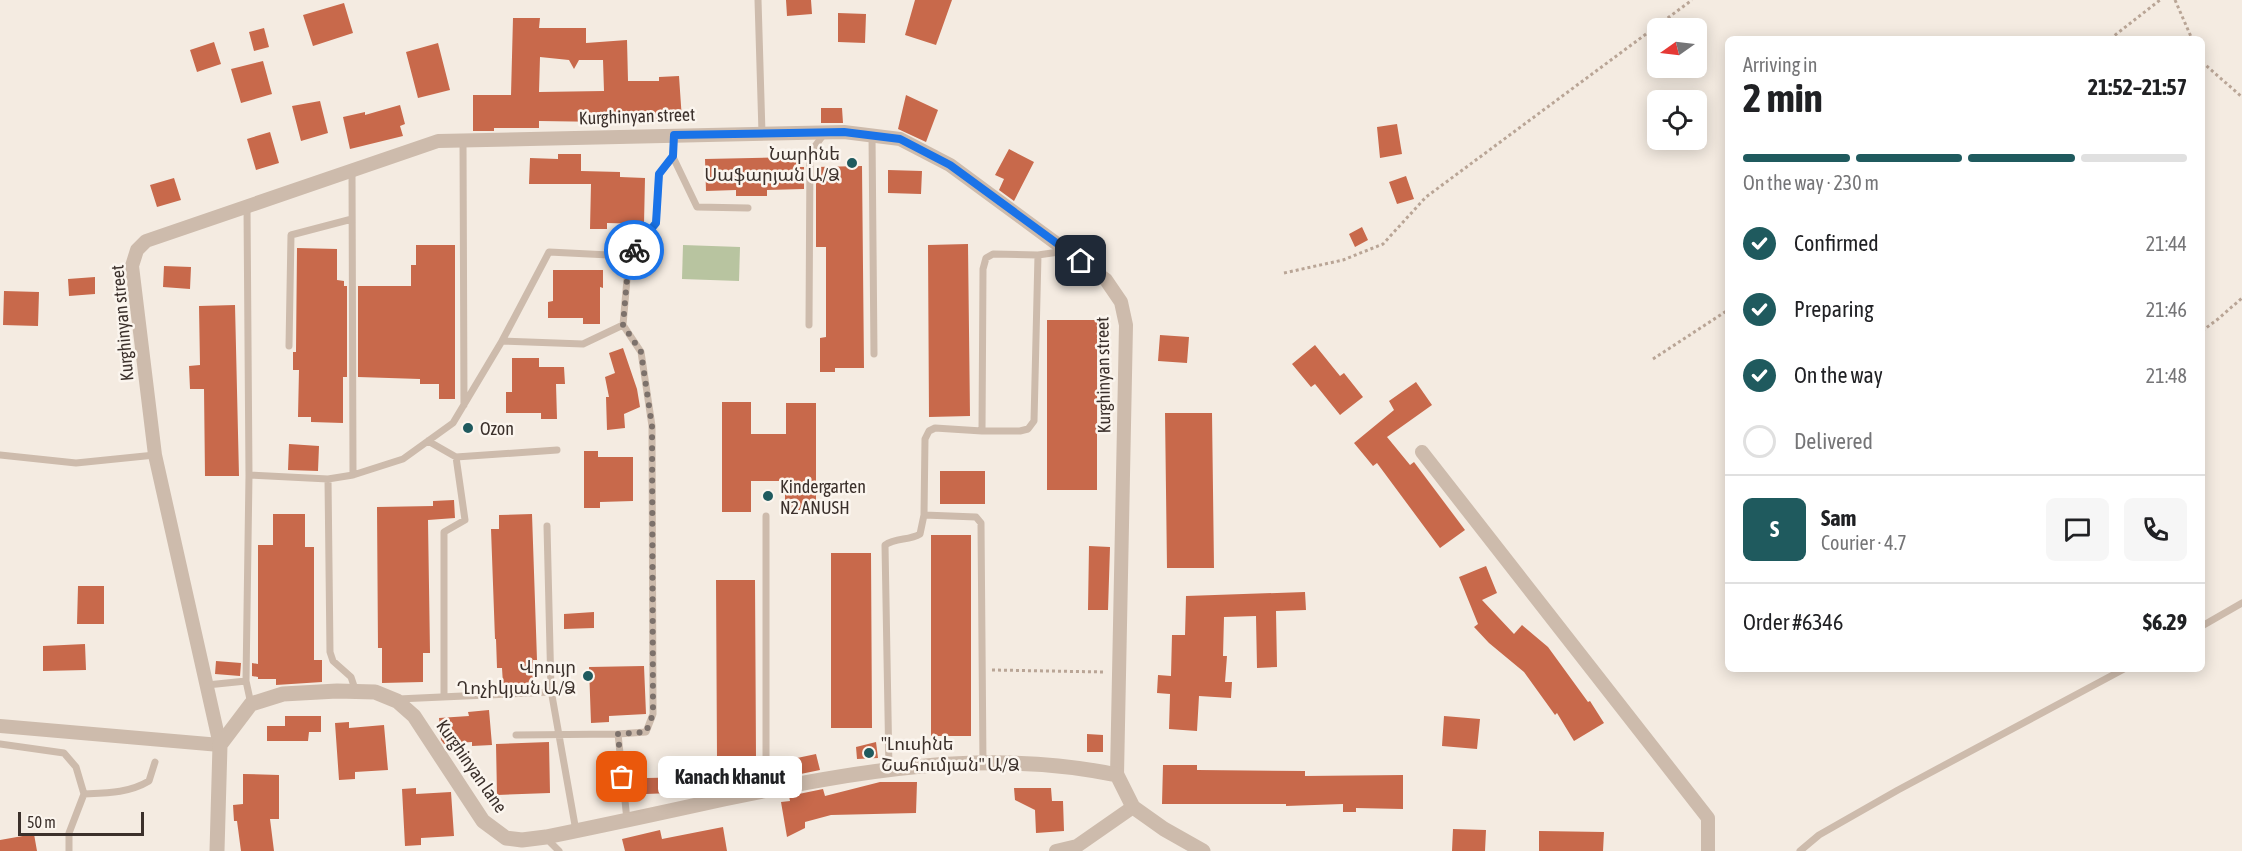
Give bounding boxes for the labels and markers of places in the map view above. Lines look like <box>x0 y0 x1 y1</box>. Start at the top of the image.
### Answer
place label: Նարինե Սաֆարյան Ա/Ձ <box>704 143 840 185</box>
marker: Նարինե Սաֆարյան Ա/Ձ <box>845 156 859 170</box>
pin <box>1055 235 1106 286</box>
place label: Ozon <box>480 418 514 439</box>
marker: Ozon <box>461 421 475 435</box>
place label: Kindergarten N2 ANUSH <box>780 476 866 518</box>
marker: Kindergarten N2 ANUSH <box>761 489 775 503</box>
place label: Վրույր Ղոչիկյան Ա/Ձ <box>457 656 576 698</box>
marker: Վրույր Ղոչիկյան Ա/Ձ <box>581 669 595 683</box>
place label: "Լուսինե Շահումյան" Ա/Ձ <box>881 733 1020 775</box>
marker: "Լուսինե Շահումյան" Ա/Ձ <box>862 746 876 760</box>
pin <box>596 751 647 802</box>
callout: Kanach khanut <box>658 756 802 798</box>

